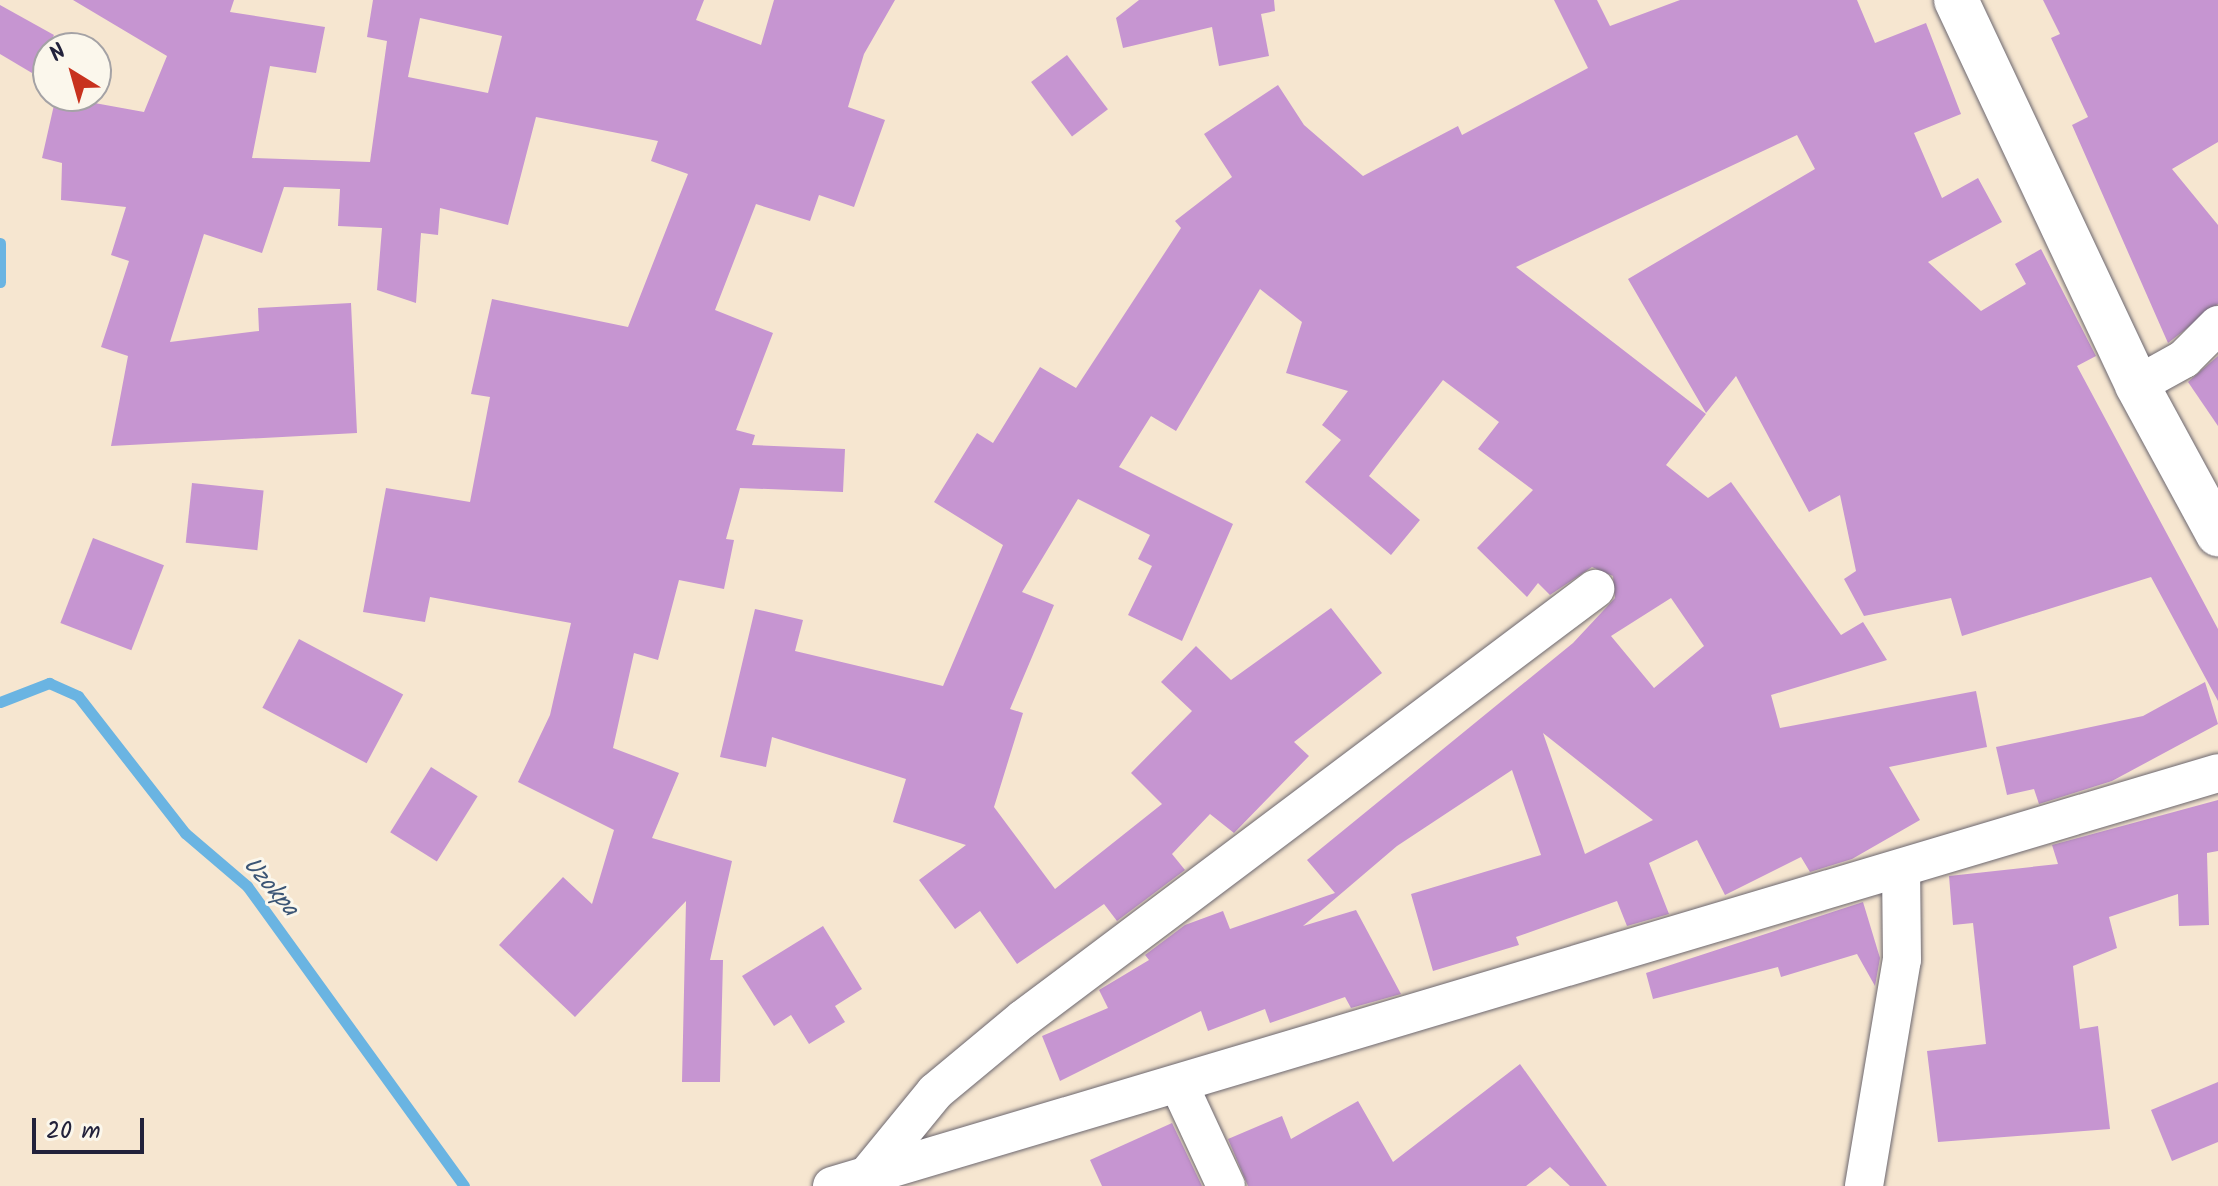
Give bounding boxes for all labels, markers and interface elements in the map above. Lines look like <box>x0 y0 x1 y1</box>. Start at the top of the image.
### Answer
north arrow <box>32 32 112 112</box>
text: N <box>42 36 75 72</box>
water label: Uzokpa <box>236 851 304 923</box>
scale bar <box>36 1102 148 1152</box>
text: 20 m <box>46 1112 101 1151</box>

